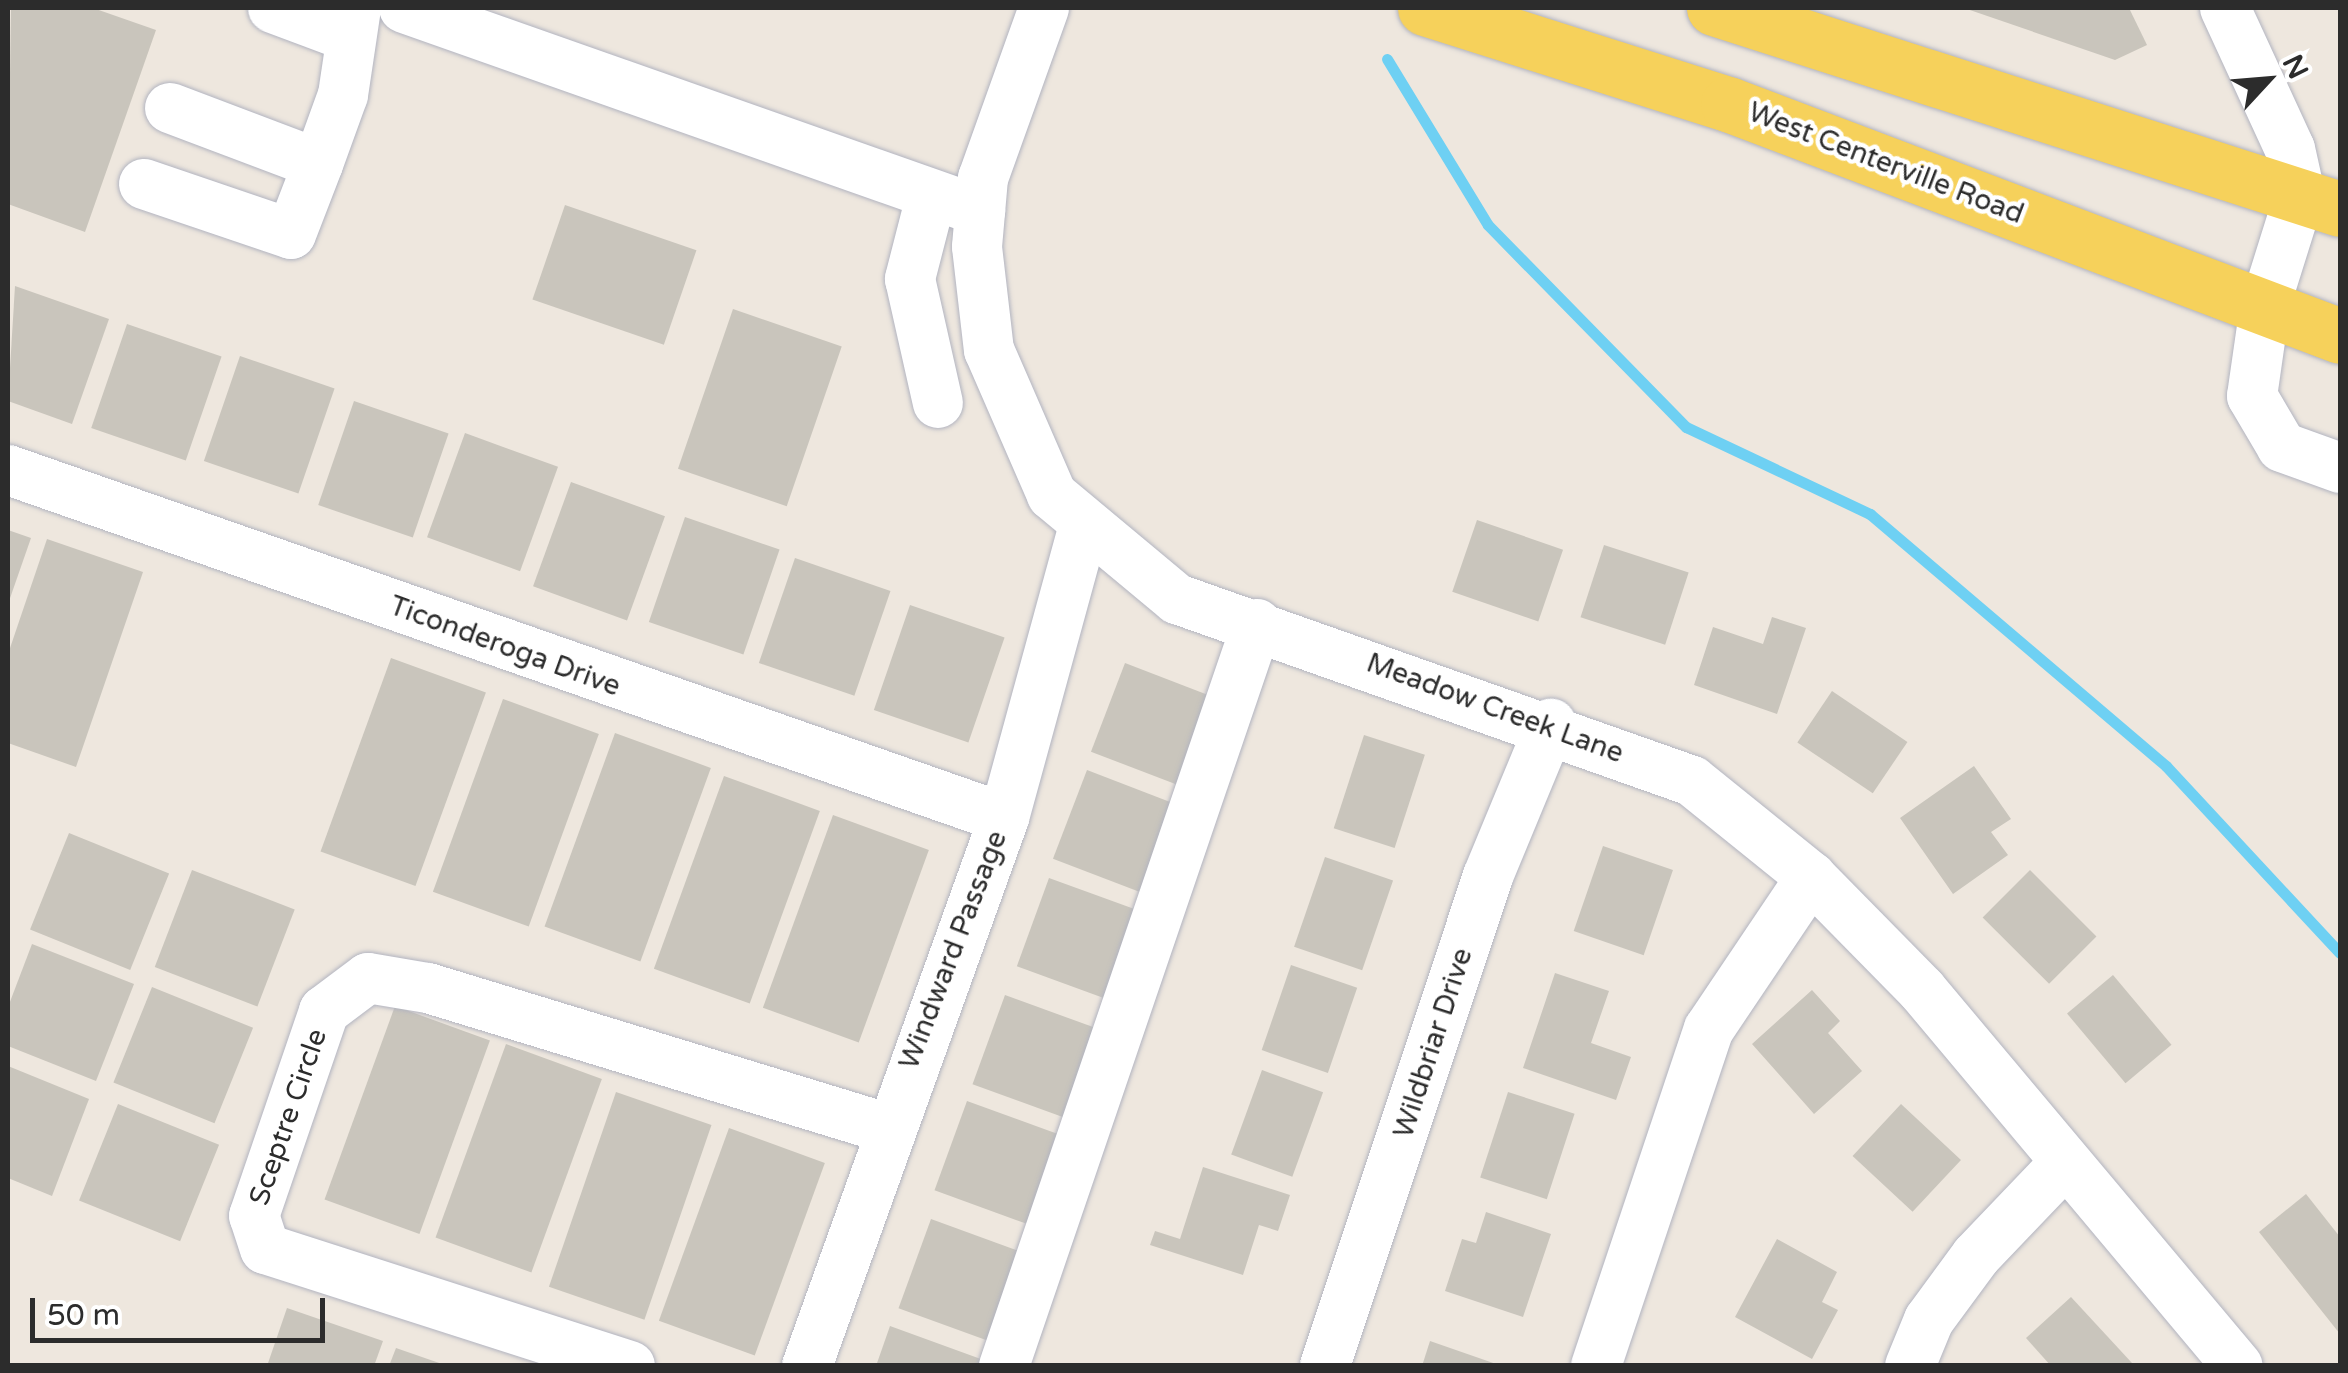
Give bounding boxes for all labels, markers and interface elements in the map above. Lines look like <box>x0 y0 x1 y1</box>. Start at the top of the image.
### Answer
north arrow <box>2218 30 2318 130</box>
text: N <box>2275 49 2315 84</box>
street label: West Centerville Road <box>1744 95 2028 231</box>
street label: Ticonderoga Drive <box>385 589 625 703</box>
street label: Meadow Creek Lane <box>1362 646 1628 770</box>
street label: Windward Passage <box>892 826 1014 1074</box>
street label: Wildbriar Drive <box>1386 944 1480 1142</box>
street label: Sceptre Circle <box>242 1025 334 1209</box>
scale bar <box>35 1278 330 1340</box>
text: 50 m <box>47 1297 120 1334</box>

